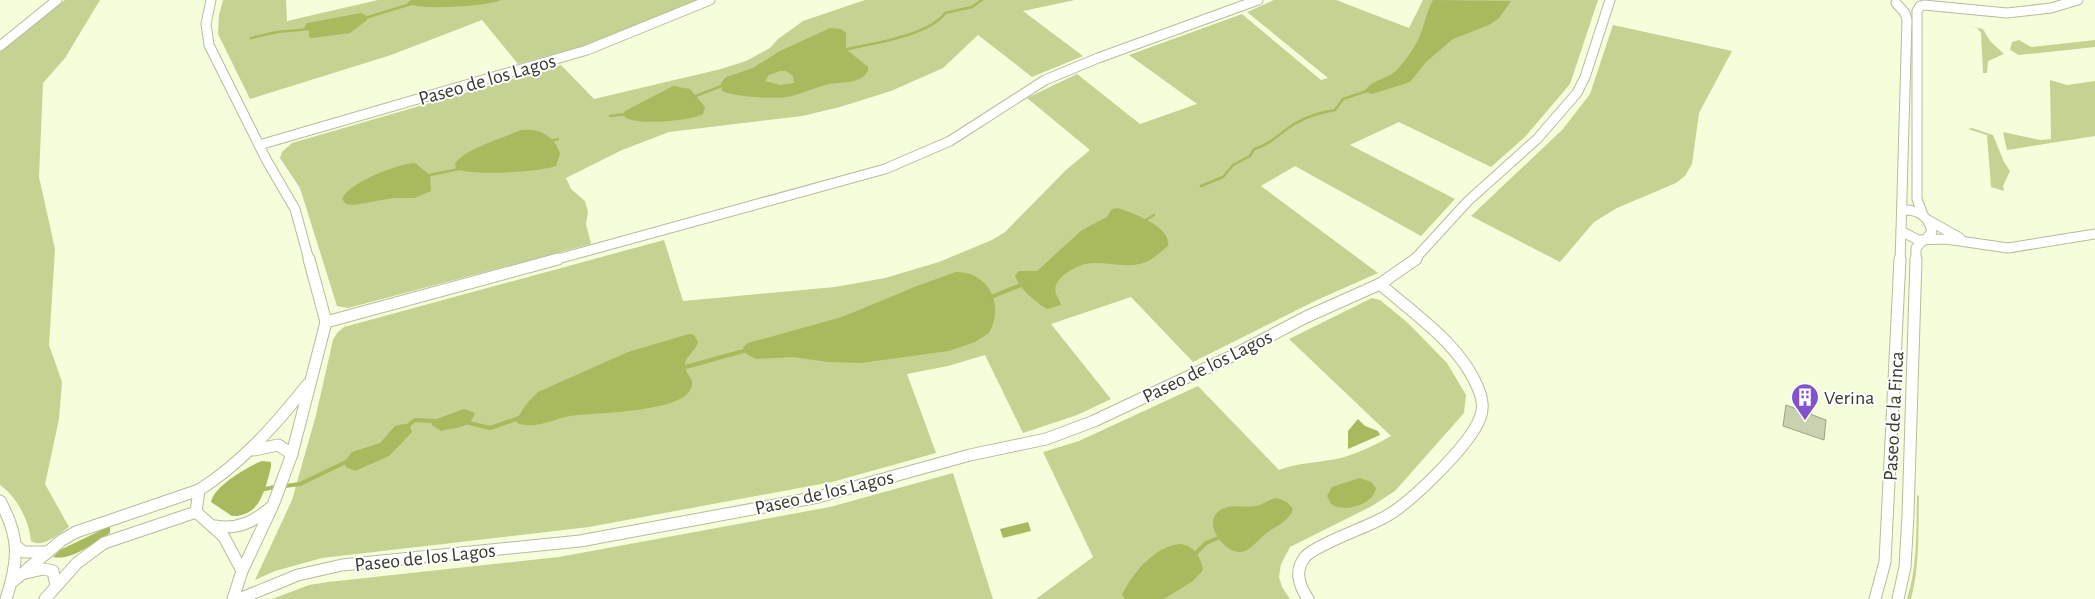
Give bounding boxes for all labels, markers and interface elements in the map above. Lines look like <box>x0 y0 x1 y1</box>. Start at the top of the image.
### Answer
street label: Paseo de los Lagos <box>416 51 558 109</box>
street label: Paseo de los Lagos <box>1139 327 1276 407</box>
street label: Paseo de la Finca <box>1881 351 1907 481</box>
building icon: Verina <box>1790 382 1820 421</box>
place label: Verina <box>1824 388 1874 408</box>
street label: Paseo de los Lagos <box>753 467 896 519</box>
street label: Paseo de los Lagos <box>354 541 497 575</box>

